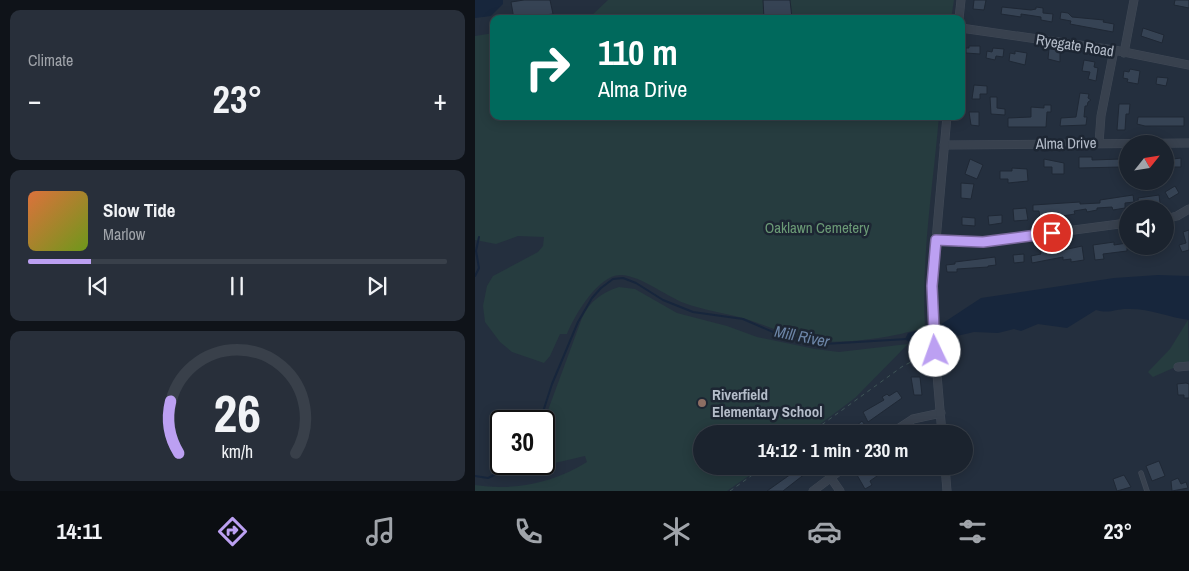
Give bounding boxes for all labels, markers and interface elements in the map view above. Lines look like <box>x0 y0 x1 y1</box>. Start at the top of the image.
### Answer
street label: Ryegate Road <box>1035 28 1115 62</box>
text: 110 m <box>598 29 678 76</box>
icon: right <box>515 35 580 100</box>
text: Climate <box>28 49 73 71</box>
text: 23° <box>213 74 262 125</box>
text: Alma Drive <box>598 74 687 104</box>
text: − <box>28 81 41 119</box>
text: + <box>434 81 447 119</box>
street label: Alma Drive <box>1034 132 1097 154</box>
north arrow <box>1119 135 1174 190</box>
map controls <box>1119 135 1174 255</box>
text: Slow Tide <box>103 197 175 223</box>
button: sound <box>1119 200 1174 255</box>
pin <box>1031 212 1073 254</box>
park label: Oaklawn Cemetery <box>765 217 870 238</box>
icon: arrive <box>1038 219 1066 247</box>
text: Marlow <box>103 223 145 245</box>
icon: previous <box>84 272 112 300</box>
icon: pause <box>223 272 251 300</box>
icon: next <box>363 272 391 300</box>
water label: Mill River <box>773 320 832 352</box>
position arrow <box>908 324 960 376</box>
text: 26 <box>214 378 261 448</box>
place label: Riverfield Elementary School <box>712 384 823 422</box>
marker: Riverfield Elementary School <box>696 397 708 409</box>
speed limit sign: 30 <box>490 410 555 475</box>
text: 14:12 · 1 min · 230 m <box>758 437 908 463</box>
text: km/h <box>222 440 253 464</box>
icon: directions <box>215 514 250 549</box>
icon: music <box>363 514 398 549</box>
icon: phone <box>511 514 546 549</box>
icon: climate <box>659 514 694 549</box>
icon: car <box>807 514 842 549</box>
icon: filters <box>955 514 990 549</box>
text: 14:11 <box>57 516 102 546</box>
text: 23° <box>1103 516 1132 546</box>

